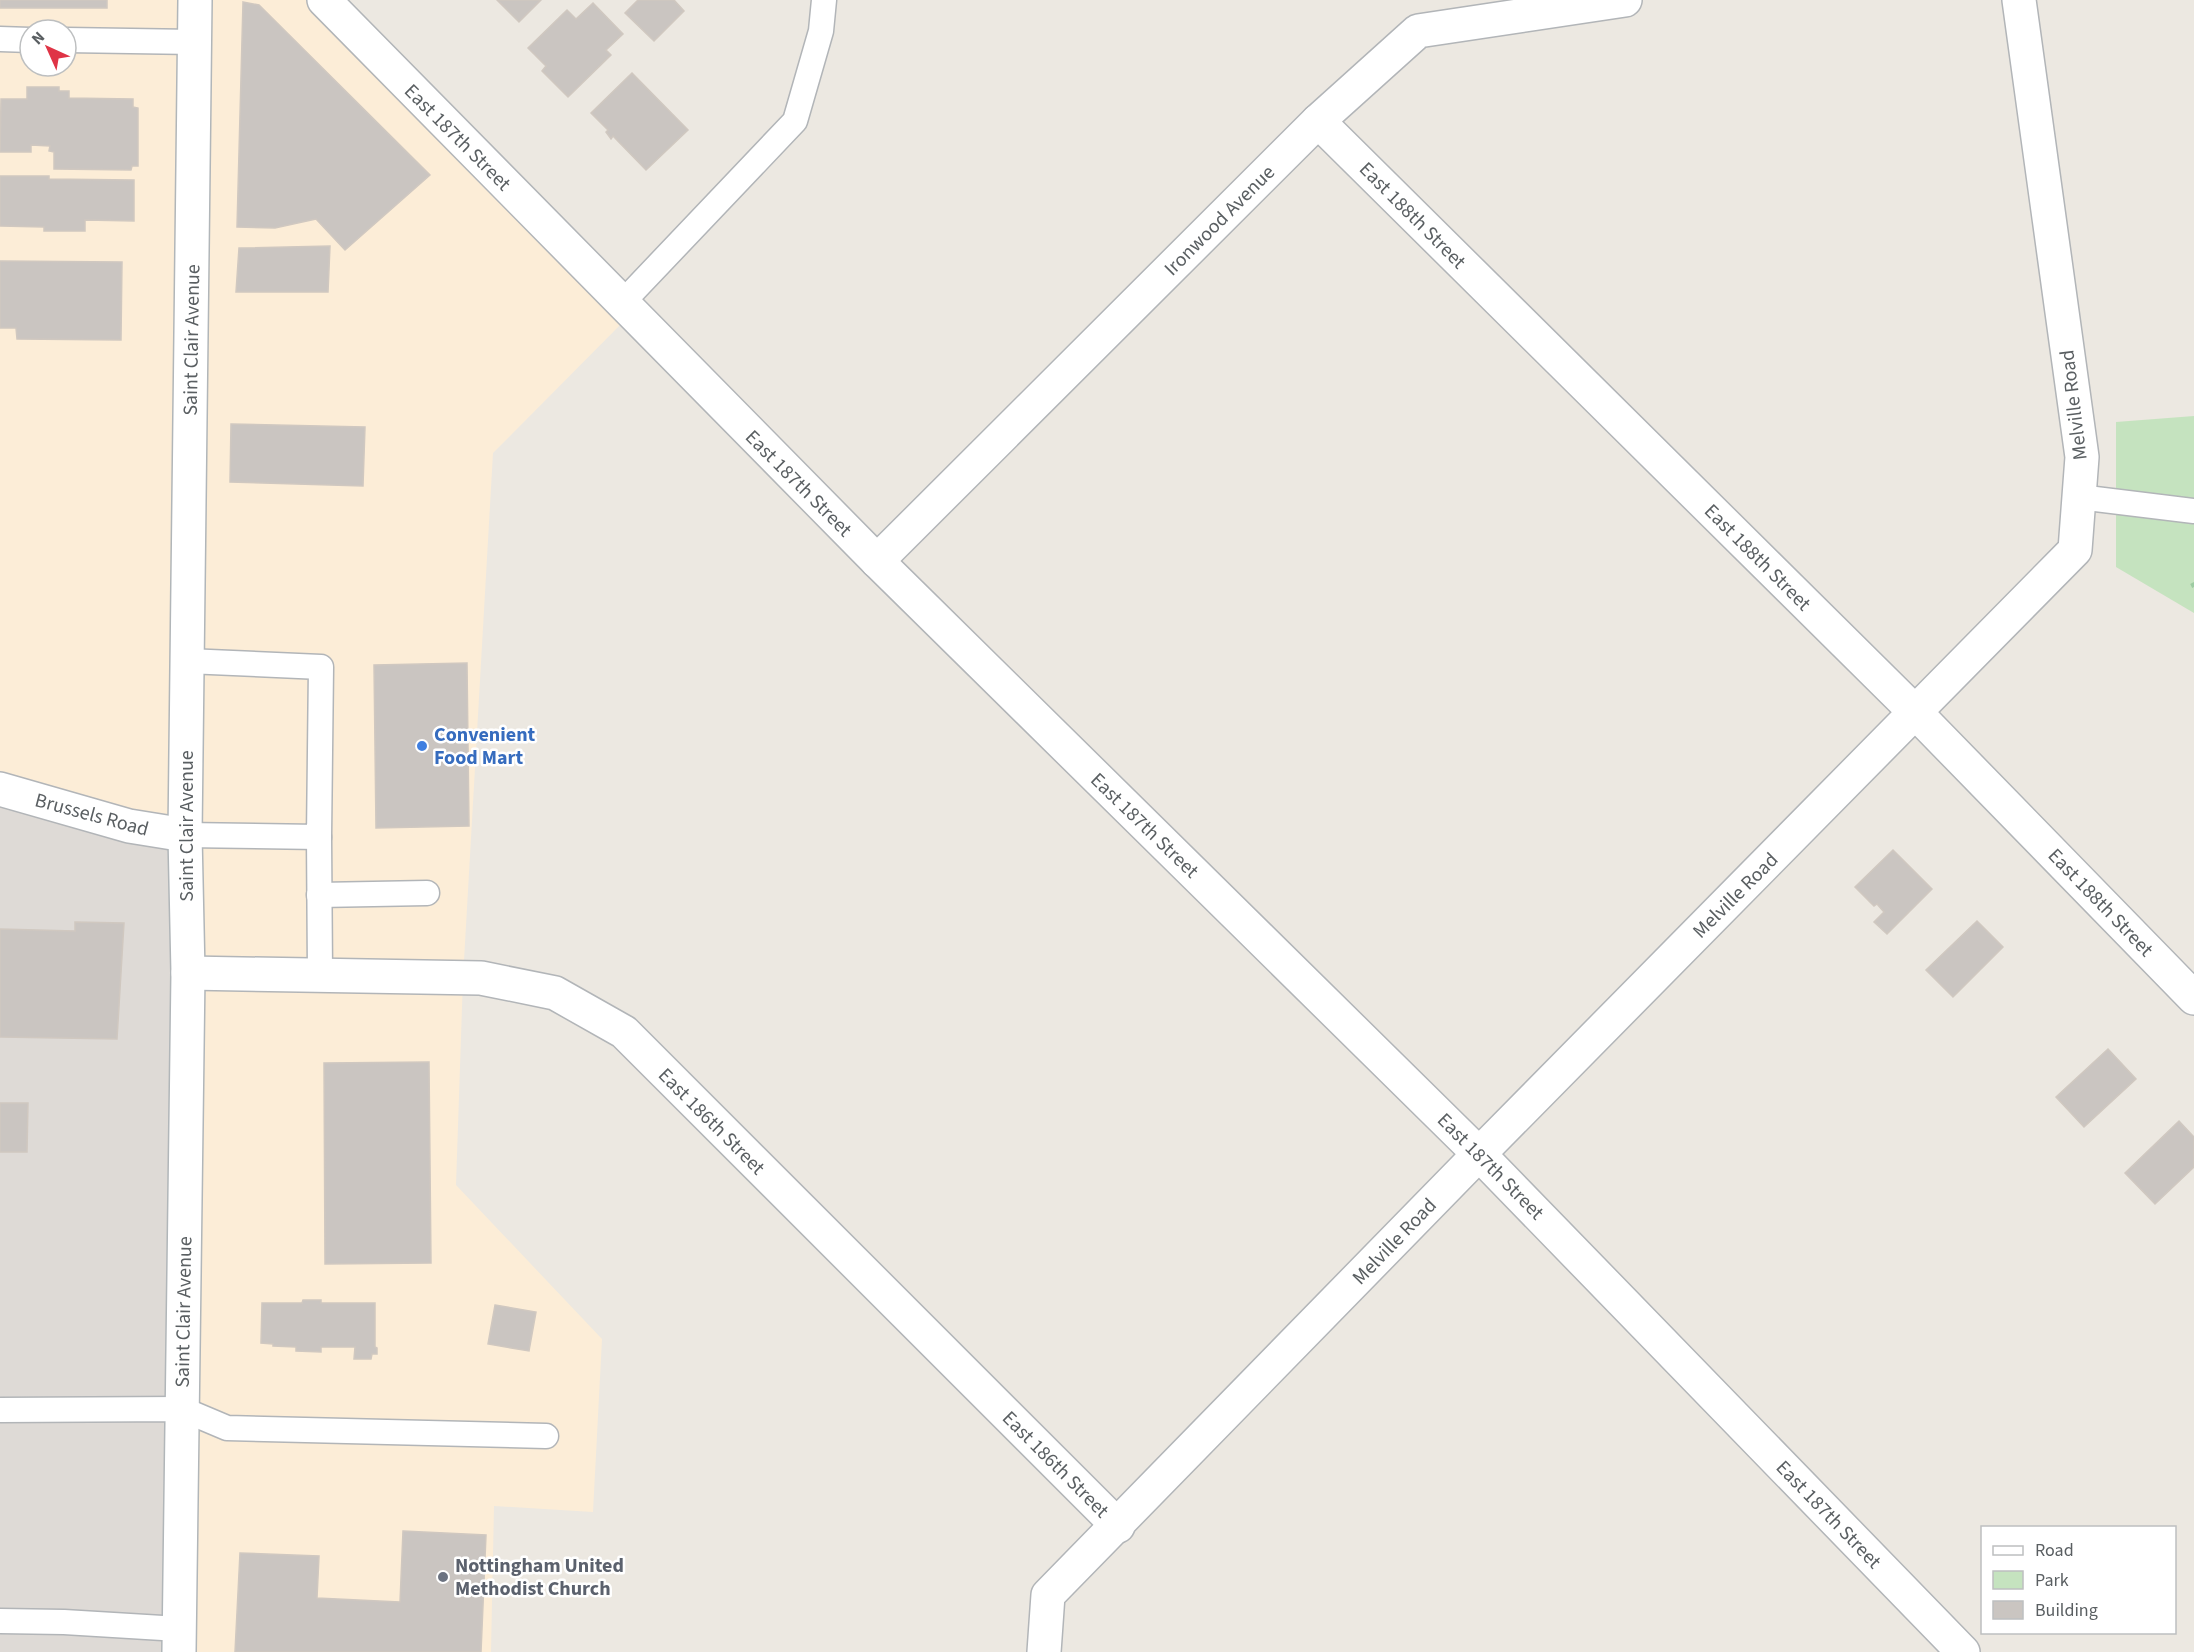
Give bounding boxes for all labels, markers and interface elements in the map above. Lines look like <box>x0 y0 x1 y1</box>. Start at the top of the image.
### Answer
north arrow <box>18 18 78 78</box>
text: N <box>27 27 50 50</box>
street label: East 187th Street <box>398 78 517 198</box>
street label: East 188th Street <box>1353 156 1472 276</box>
street label: Ironwood Avenue <box>1158 159 1281 282</box>
street label: Saint Clair Avenue <box>177 264 207 416</box>
street label: Melville Road <box>2053 348 2095 462</box>
street label: East 187th Street <box>739 424 858 544</box>
street label: East 188th Street <box>1698 498 1817 618</box>
place label: Convenient Food Mart <box>434 721 536 772</box>
marker: Convenient Food Mart <box>415 739 429 753</box>
street label: Saint Clair Avenue <box>173 750 201 902</box>
street label: East 187th Street <box>1084 767 1205 885</box>
street label: Brussels Road <box>32 786 152 844</box>
street label: East 188th Street <box>2041 842 2159 963</box>
street label: Melville Road <box>1687 847 1785 945</box>
street label: East 186th Street <box>652 1062 771 1182</box>
street label: East 187th Street <box>1431 1107 1550 1227</box>
street label: Melville Road <box>1346 1192 1443 1291</box>
street label: Saint Clair Avenue <box>169 1236 199 1388</box>
street label: East 186th Street <box>996 1405 1115 1525</box>
street label: East 187th Street <box>1769 1454 1887 1575</box>
legend <box>1981 1526 2176 1634</box>
text: Road <box>2035 1538 2074 1563</box>
place label: Nottingham United Methodist Church <box>455 1552 624 1603</box>
text: Park <box>2035 1568 2069 1593</box>
marker: Nottingham United Methodist Church <box>436 1570 450 1584</box>
text: Building <box>2035 1598 2098 1623</box>

